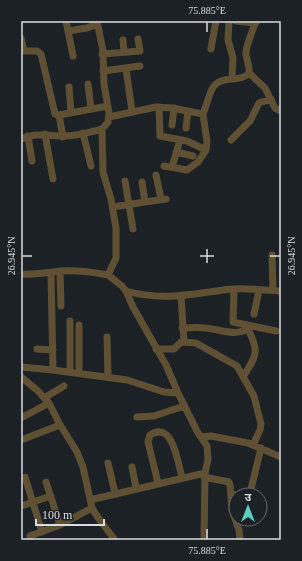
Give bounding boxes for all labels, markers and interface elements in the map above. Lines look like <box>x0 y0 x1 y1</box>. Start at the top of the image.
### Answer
text: 75.885°E <box>188 5 226 16</box>
text: 26.945°N <box>6 237 17 275</box>
text: 26.945°N <box>286 237 297 275</box>
north arrow <box>228 487 268 527</box>
text: उ <box>245 491 252 503</box>
scale bar <box>36 501 104 527</box>
text: 100 m <box>42 508 73 522</box>
text: 75.885°E <box>188 545 226 556</box>

